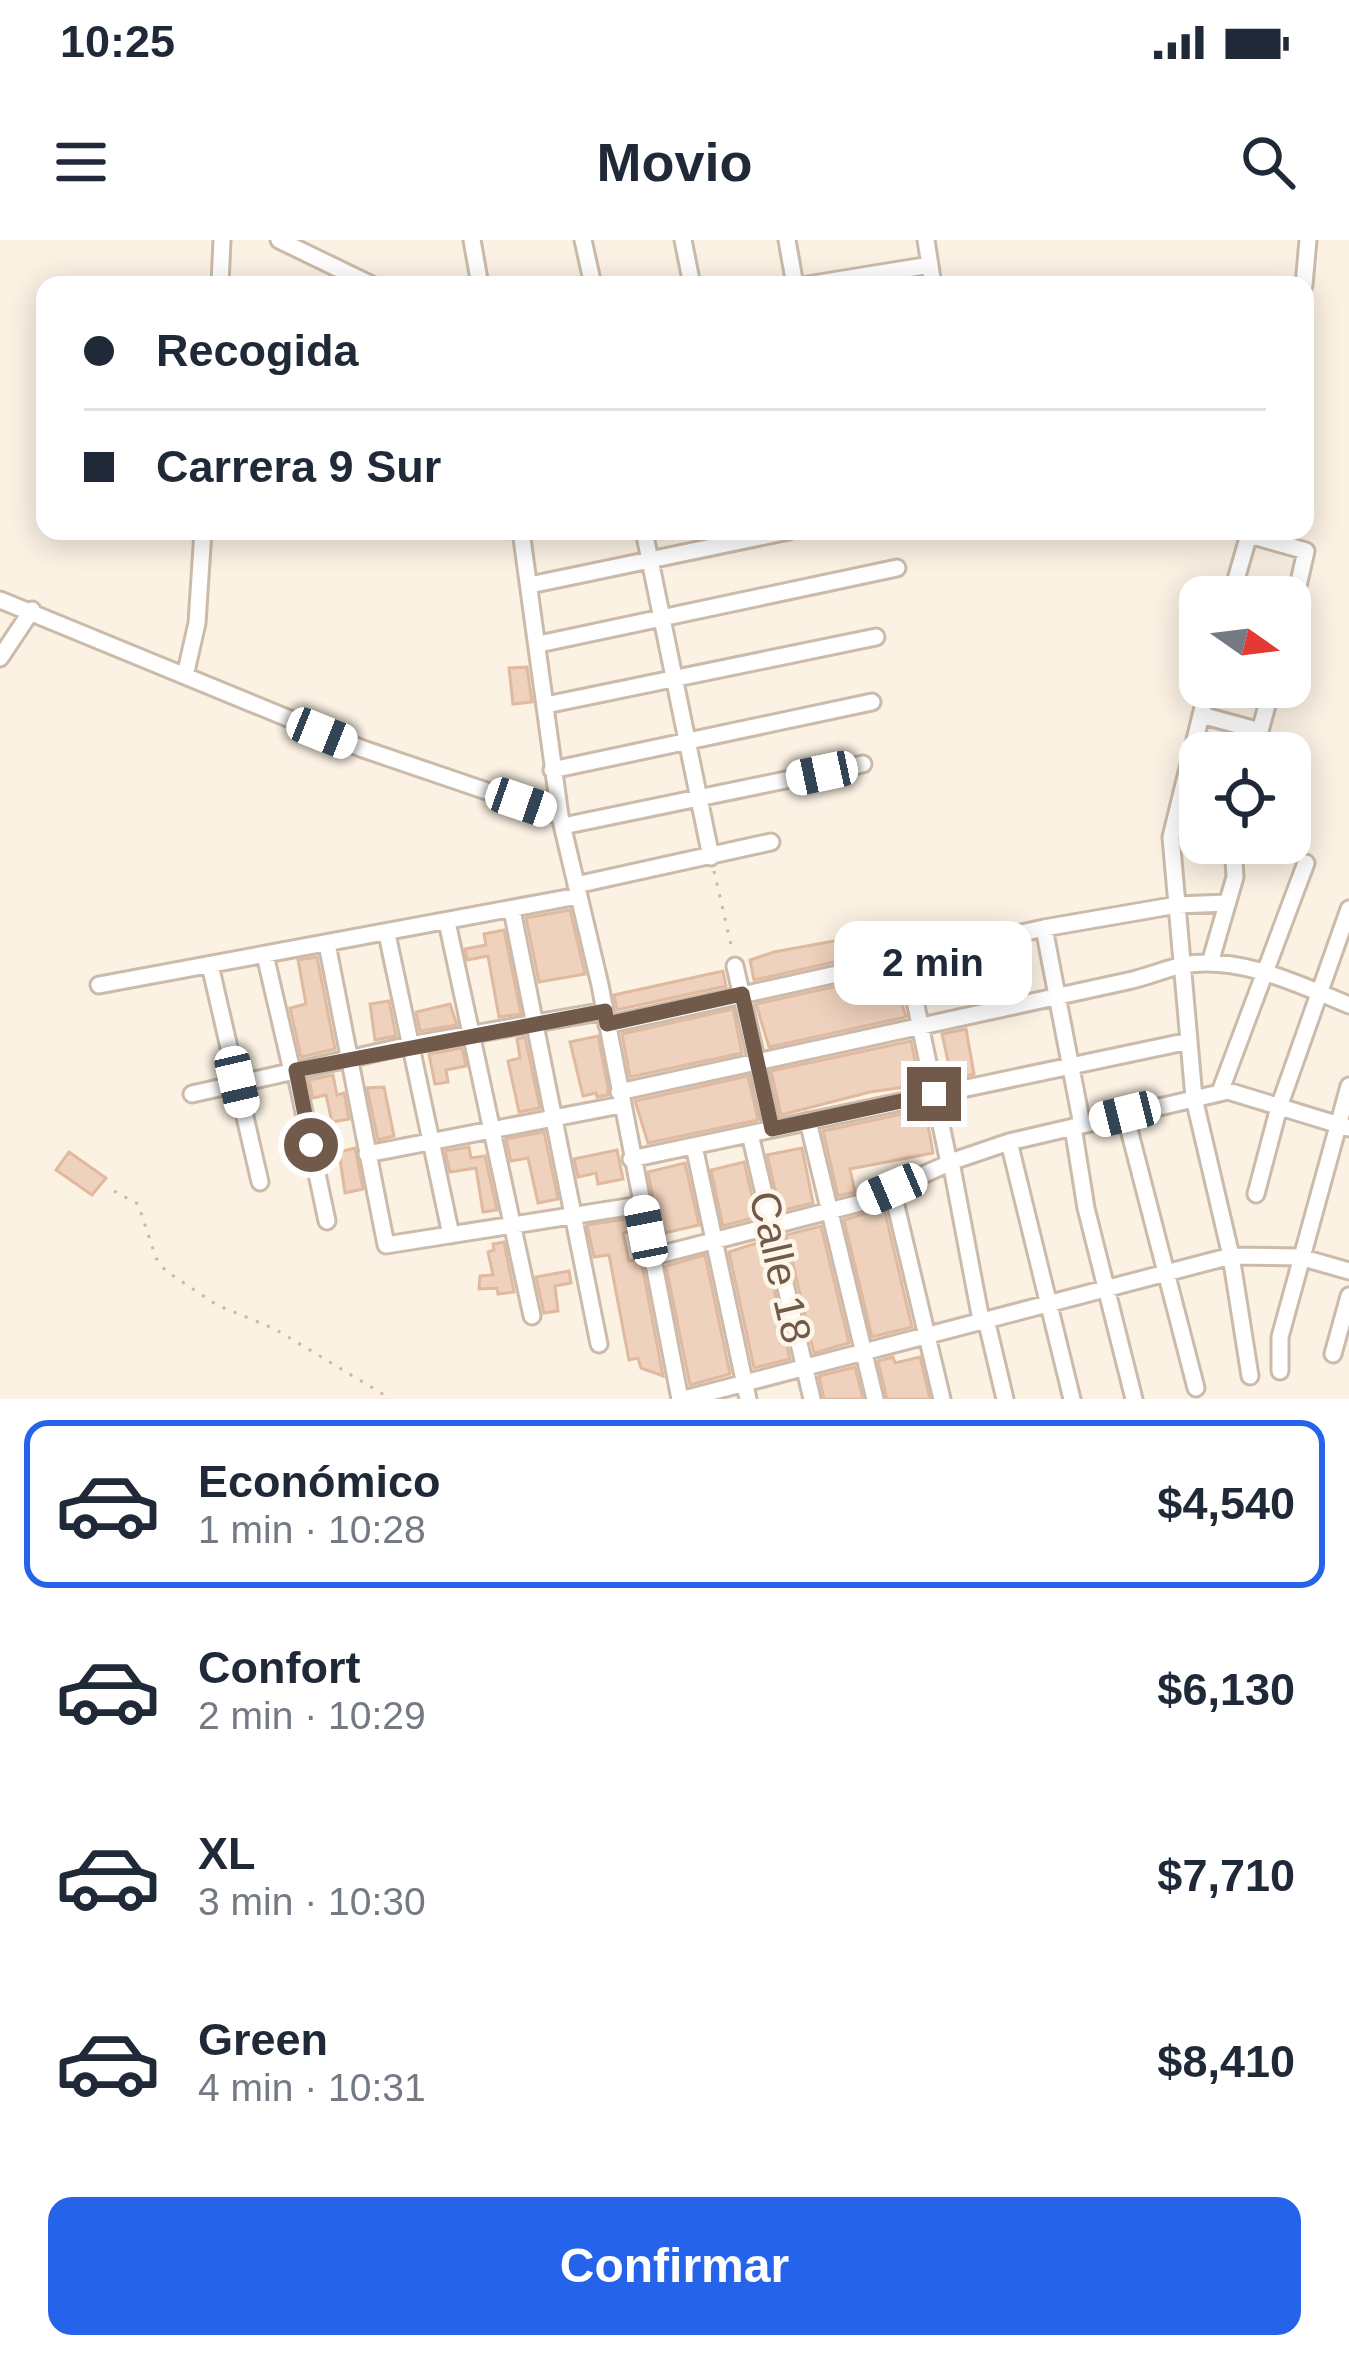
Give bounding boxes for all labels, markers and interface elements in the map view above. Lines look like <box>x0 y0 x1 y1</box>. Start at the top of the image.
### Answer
text: 10:25 <box>60 16 175 67</box>
icon: menu <box>48 129 114 195</box>
icon: search <box>1235 129 1301 195</box>
text: Movio <box>597 132 753 192</box>
text: Recogida <box>156 325 359 376</box>
text: Carrera 9 Sur <box>156 441 441 492</box>
north arrow <box>1179 576 1311 708</box>
map controls <box>1179 576 1311 864</box>
car <box>282 703 362 763</box>
button: locate <box>1179 732 1311 864</box>
car <box>783 748 861 798</box>
car <box>481 773 561 831</box>
callout: 2 min <box>835 920 1033 1004</box>
text: 2 min <box>882 941 984 984</box>
car <box>211 1043 263 1121</box>
route end <box>907 1067 961 1121</box>
car <box>1086 1088 1164 1140</box>
route start <box>284 1118 338 1172</box>
car <box>852 1158 932 1220</box>
street label: Calle 18 <box>740 1187 821 1347</box>
car <box>621 1192 671 1270</box>
icon: car <box>54 1450 162 1558</box>
text: Económico <box>198 1456 441 1507</box>
text: $4,540 <box>1157 1478 1295 1529</box>
text: 1 min · 10:28 <box>198 1508 426 1551</box>
icon: car <box>54 1636 162 1744</box>
text: Confort <box>198 1642 360 1693</box>
text: $6,130 <box>1157 1664 1295 1715</box>
text: 2 min · 10:29 <box>198 1694 426 1737</box>
icon: car <box>54 1822 162 1930</box>
text: XL <box>198 1828 256 1879</box>
text: $7,710 <box>1157 1850 1295 1901</box>
text: 3 min · 10:30 <box>198 1880 426 1923</box>
icon: car <box>54 2008 162 2116</box>
text: Green <box>198 2014 328 2065</box>
text: $8,410 <box>1157 2036 1295 2087</box>
text: 4 min · 10:31 <box>198 2066 426 2109</box>
button: Confirmar <box>48 2197 1301 2335</box>

